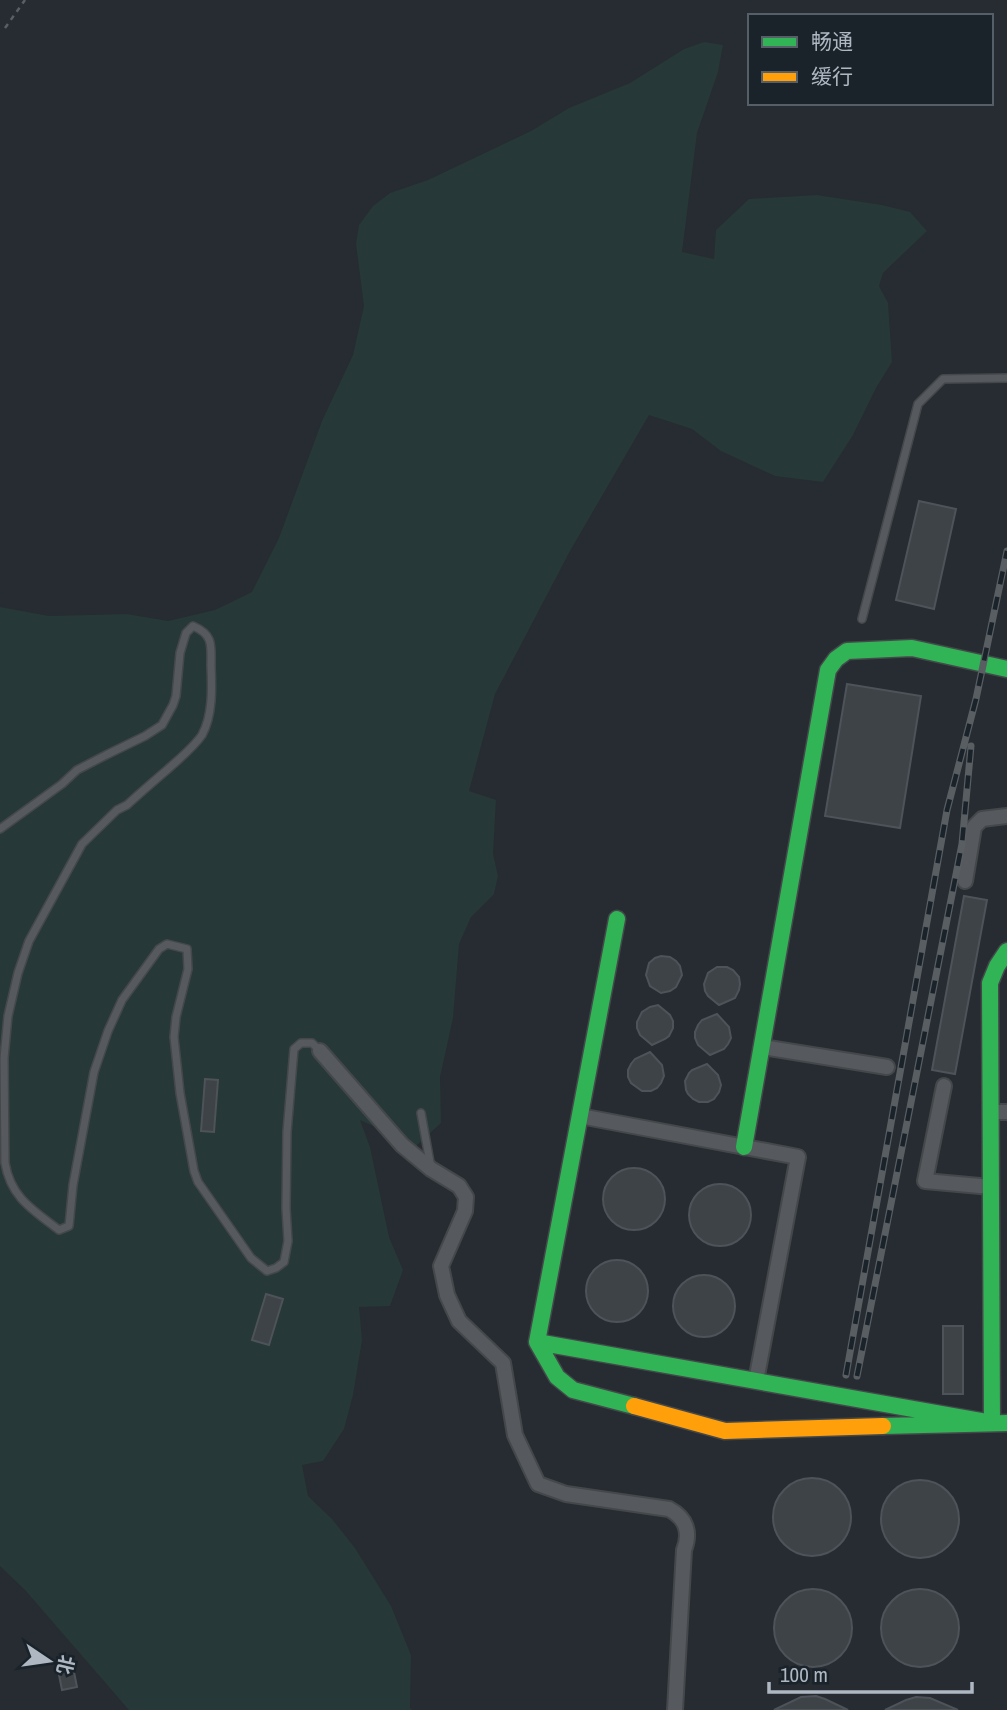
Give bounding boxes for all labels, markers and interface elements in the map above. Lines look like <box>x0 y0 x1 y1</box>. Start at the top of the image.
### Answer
legend <box>748 14 993 105</box>
text: 畅通 <box>811 27 853 56</box>
text: 缓行 <box>811 62 853 91</box>
north arrow <box>14 1626 84 1696</box>
scale bar <box>769 1650 972 1694</box>
text: 北 <box>51 1653 80 1677</box>
text: 100 m <box>780 1660 828 1689</box>

